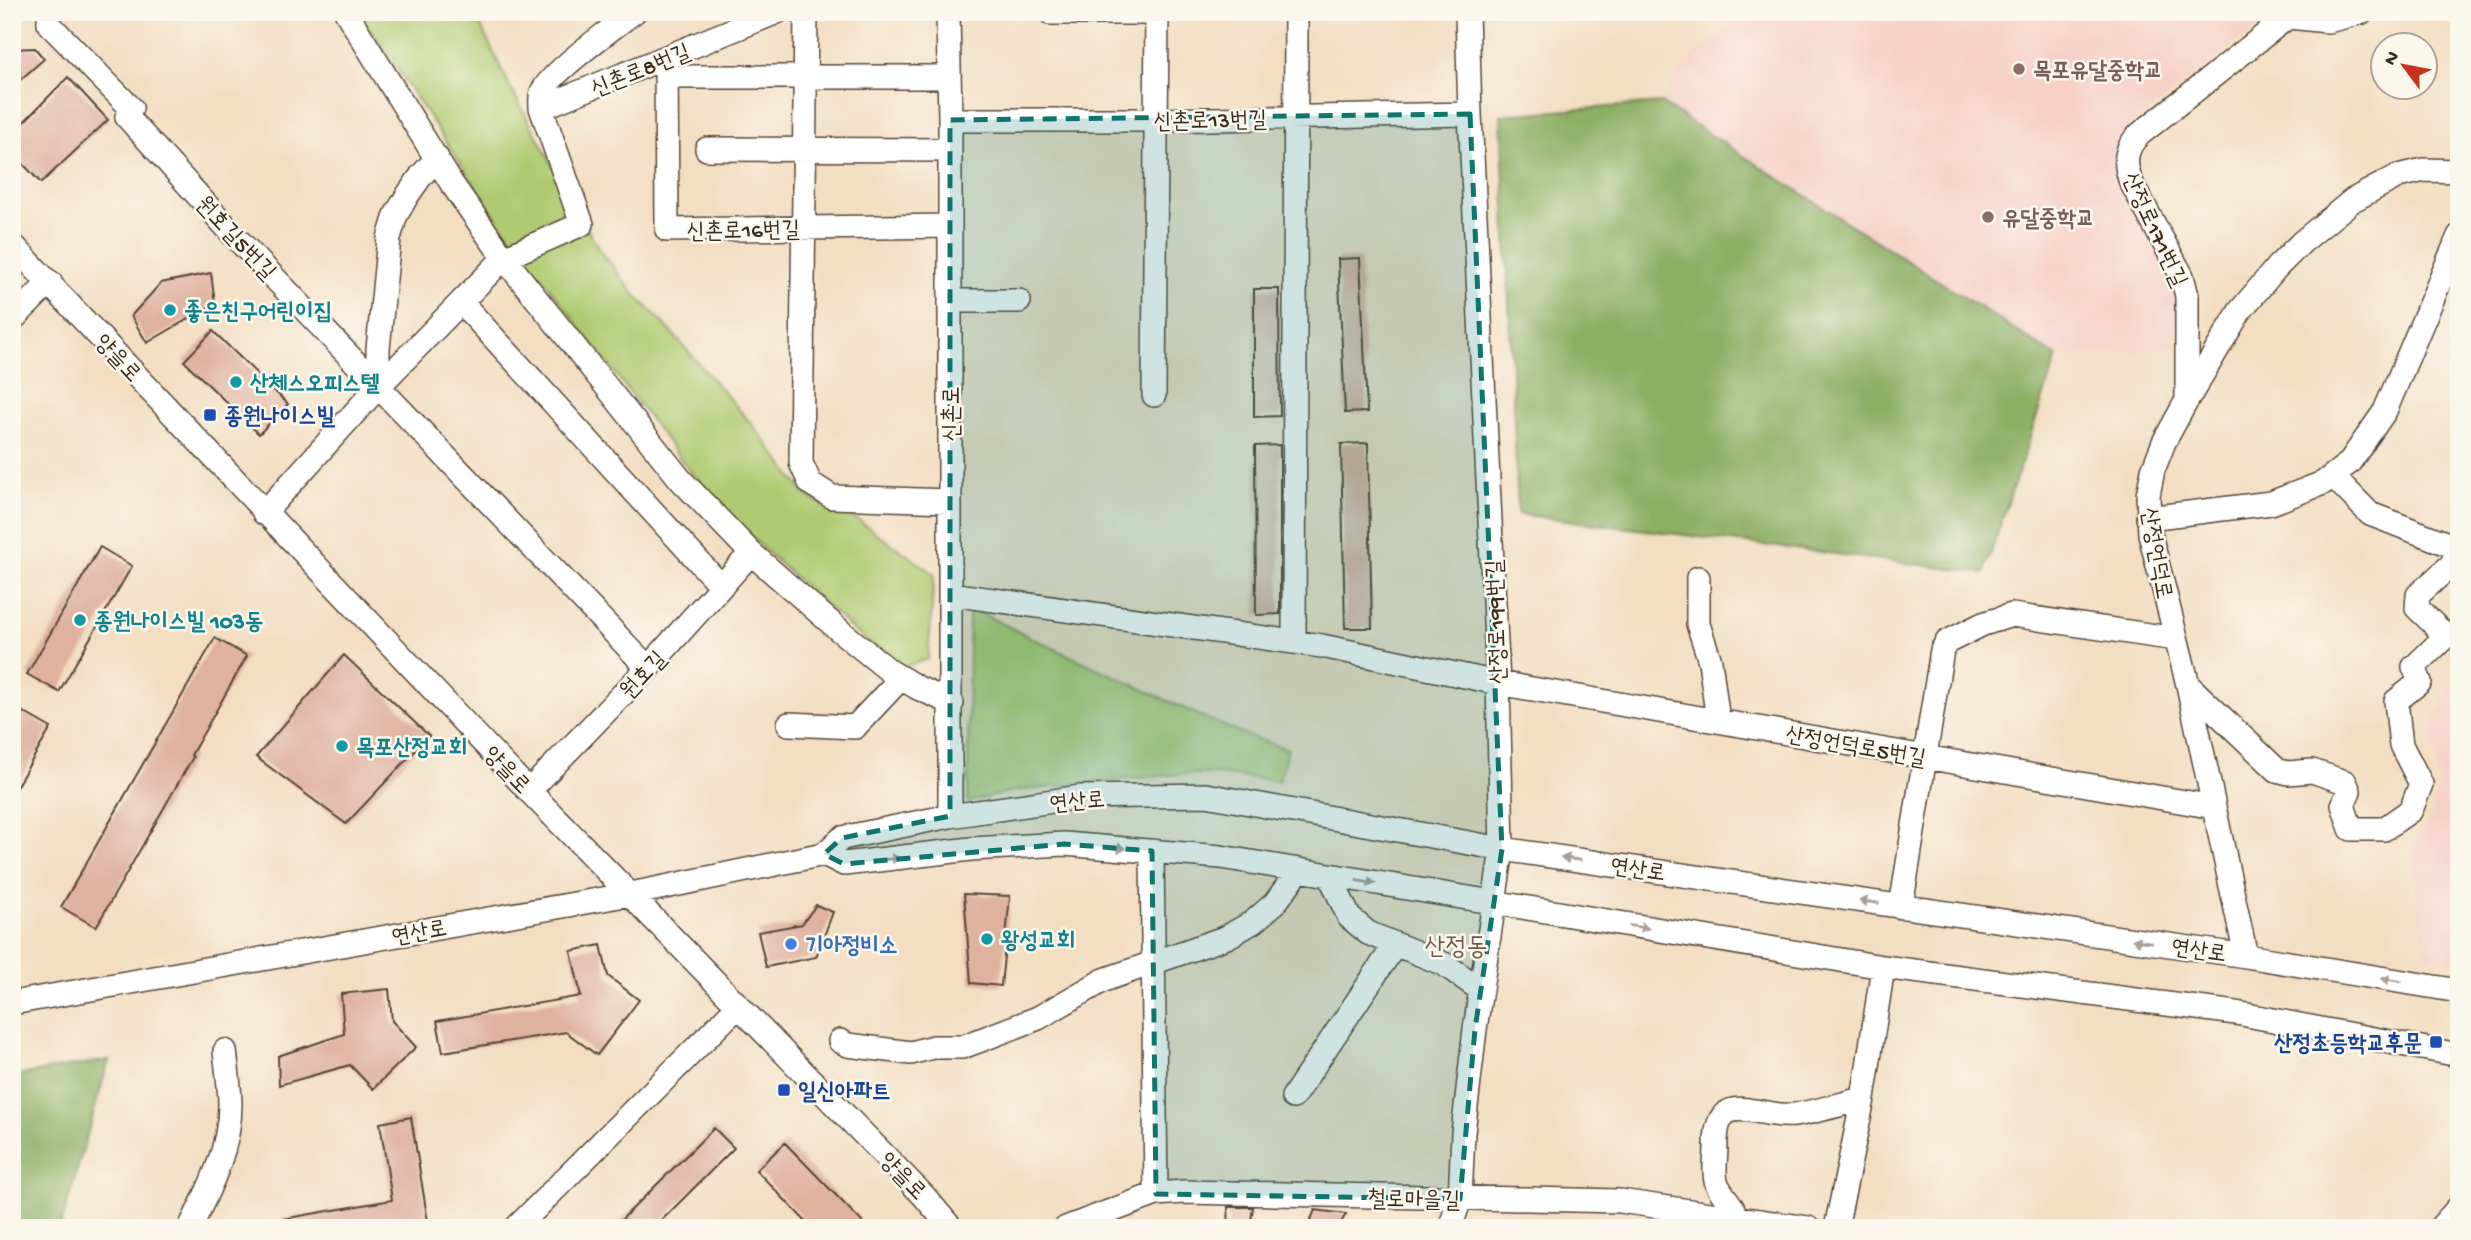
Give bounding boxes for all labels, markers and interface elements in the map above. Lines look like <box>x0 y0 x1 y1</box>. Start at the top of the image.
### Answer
north arrow <box>2370 32 2440 102</box>
street label: 신촌로8번길 <box>588 40 695 104</box>
text: N <box>2380 47 2406 70</box>
place label: 목포유달중학교 <box>2033 59 2163 86</box>
marker: 목포유달중학교 <box>2011 61 2027 77</box>
street label: 신촌로13번길 <box>1153 108 1267 137</box>
street label: 산정로171번길 <box>2115 169 2191 292</box>
street label: 원호길5번길 <box>189 192 280 287</box>
place label: 유달중학교 <box>2002 207 2095 234</box>
marker: 유달중학교 <box>1980 209 1996 225</box>
street label: 신촌로16번길 <box>686 218 800 247</box>
place label: 좋은친구어린이집 <box>184 299 332 327</box>
marker: 좋은친구어린이집 <box>162 302 178 318</box>
street label: 양을로 <box>88 330 145 389</box>
place label: 산체스오피스텔 <box>250 372 380 399</box>
marker: 산체스오피스텔 <box>228 374 244 390</box>
street label: 신촌로 <box>940 386 967 442</box>
place label: 종원나이스빌 <box>224 405 336 432</box>
marker: 종원나이스빌 <box>202 407 218 423</box>
street label: 산정언덕로 <box>2133 506 2176 602</box>
street label: 산정로199번길 <box>1483 559 1514 685</box>
place label: 종원나이스빌 103동 <box>94 610 263 637</box>
marker: 종원나이스빌 103동 <box>72 612 88 628</box>
street label: 원호길 <box>616 647 673 706</box>
street label: 산정언덕로5번길 <box>1783 723 1927 774</box>
place label: 목포산정교회 <box>356 736 467 763</box>
marker: 목포산정교회 <box>334 738 350 754</box>
street label: 양을로 <box>476 742 534 801</box>
street label: 연산로 <box>1048 788 1106 819</box>
one-way arrow <box>1105 842 1127 853</box>
one-way arrow <box>879 853 901 864</box>
one-way arrow <box>1560 853 1582 864</box>
street label: 연산로 <box>1608 854 1667 889</box>
one-way arrow <box>1355 877 1377 888</box>
one-way arrow <box>1858 896 1880 907</box>
street label: 연산로 <box>390 916 449 953</box>
one-way arrow <box>1628 922 1650 933</box>
place label: 왕성교회 <box>1001 929 1075 956</box>
marker: 왕성교회 <box>979 931 995 947</box>
place label: 기아정비소 <box>805 934 898 961</box>
district label: 산정동 <box>1425 934 1487 965</box>
one-way arrow <box>2131 935 2153 946</box>
street label: 연산로 <box>2169 935 2228 970</box>
marker: 기아정비소 <box>783 936 799 952</box>
one-way arrow <box>2380 974 2402 985</box>
place label: 산정초등학교후문 <box>2274 1031 2422 1059</box>
marker: 산정초등학교후문 <box>2428 1034 2444 1050</box>
place label: 일신아파트 <box>798 1080 891 1107</box>
marker: 일신아파트 <box>776 1082 792 1098</box>
street label: 양을로 <box>872 1148 930 1207</box>
street label: 철로마을길 <box>1367 1187 1460 1216</box>

